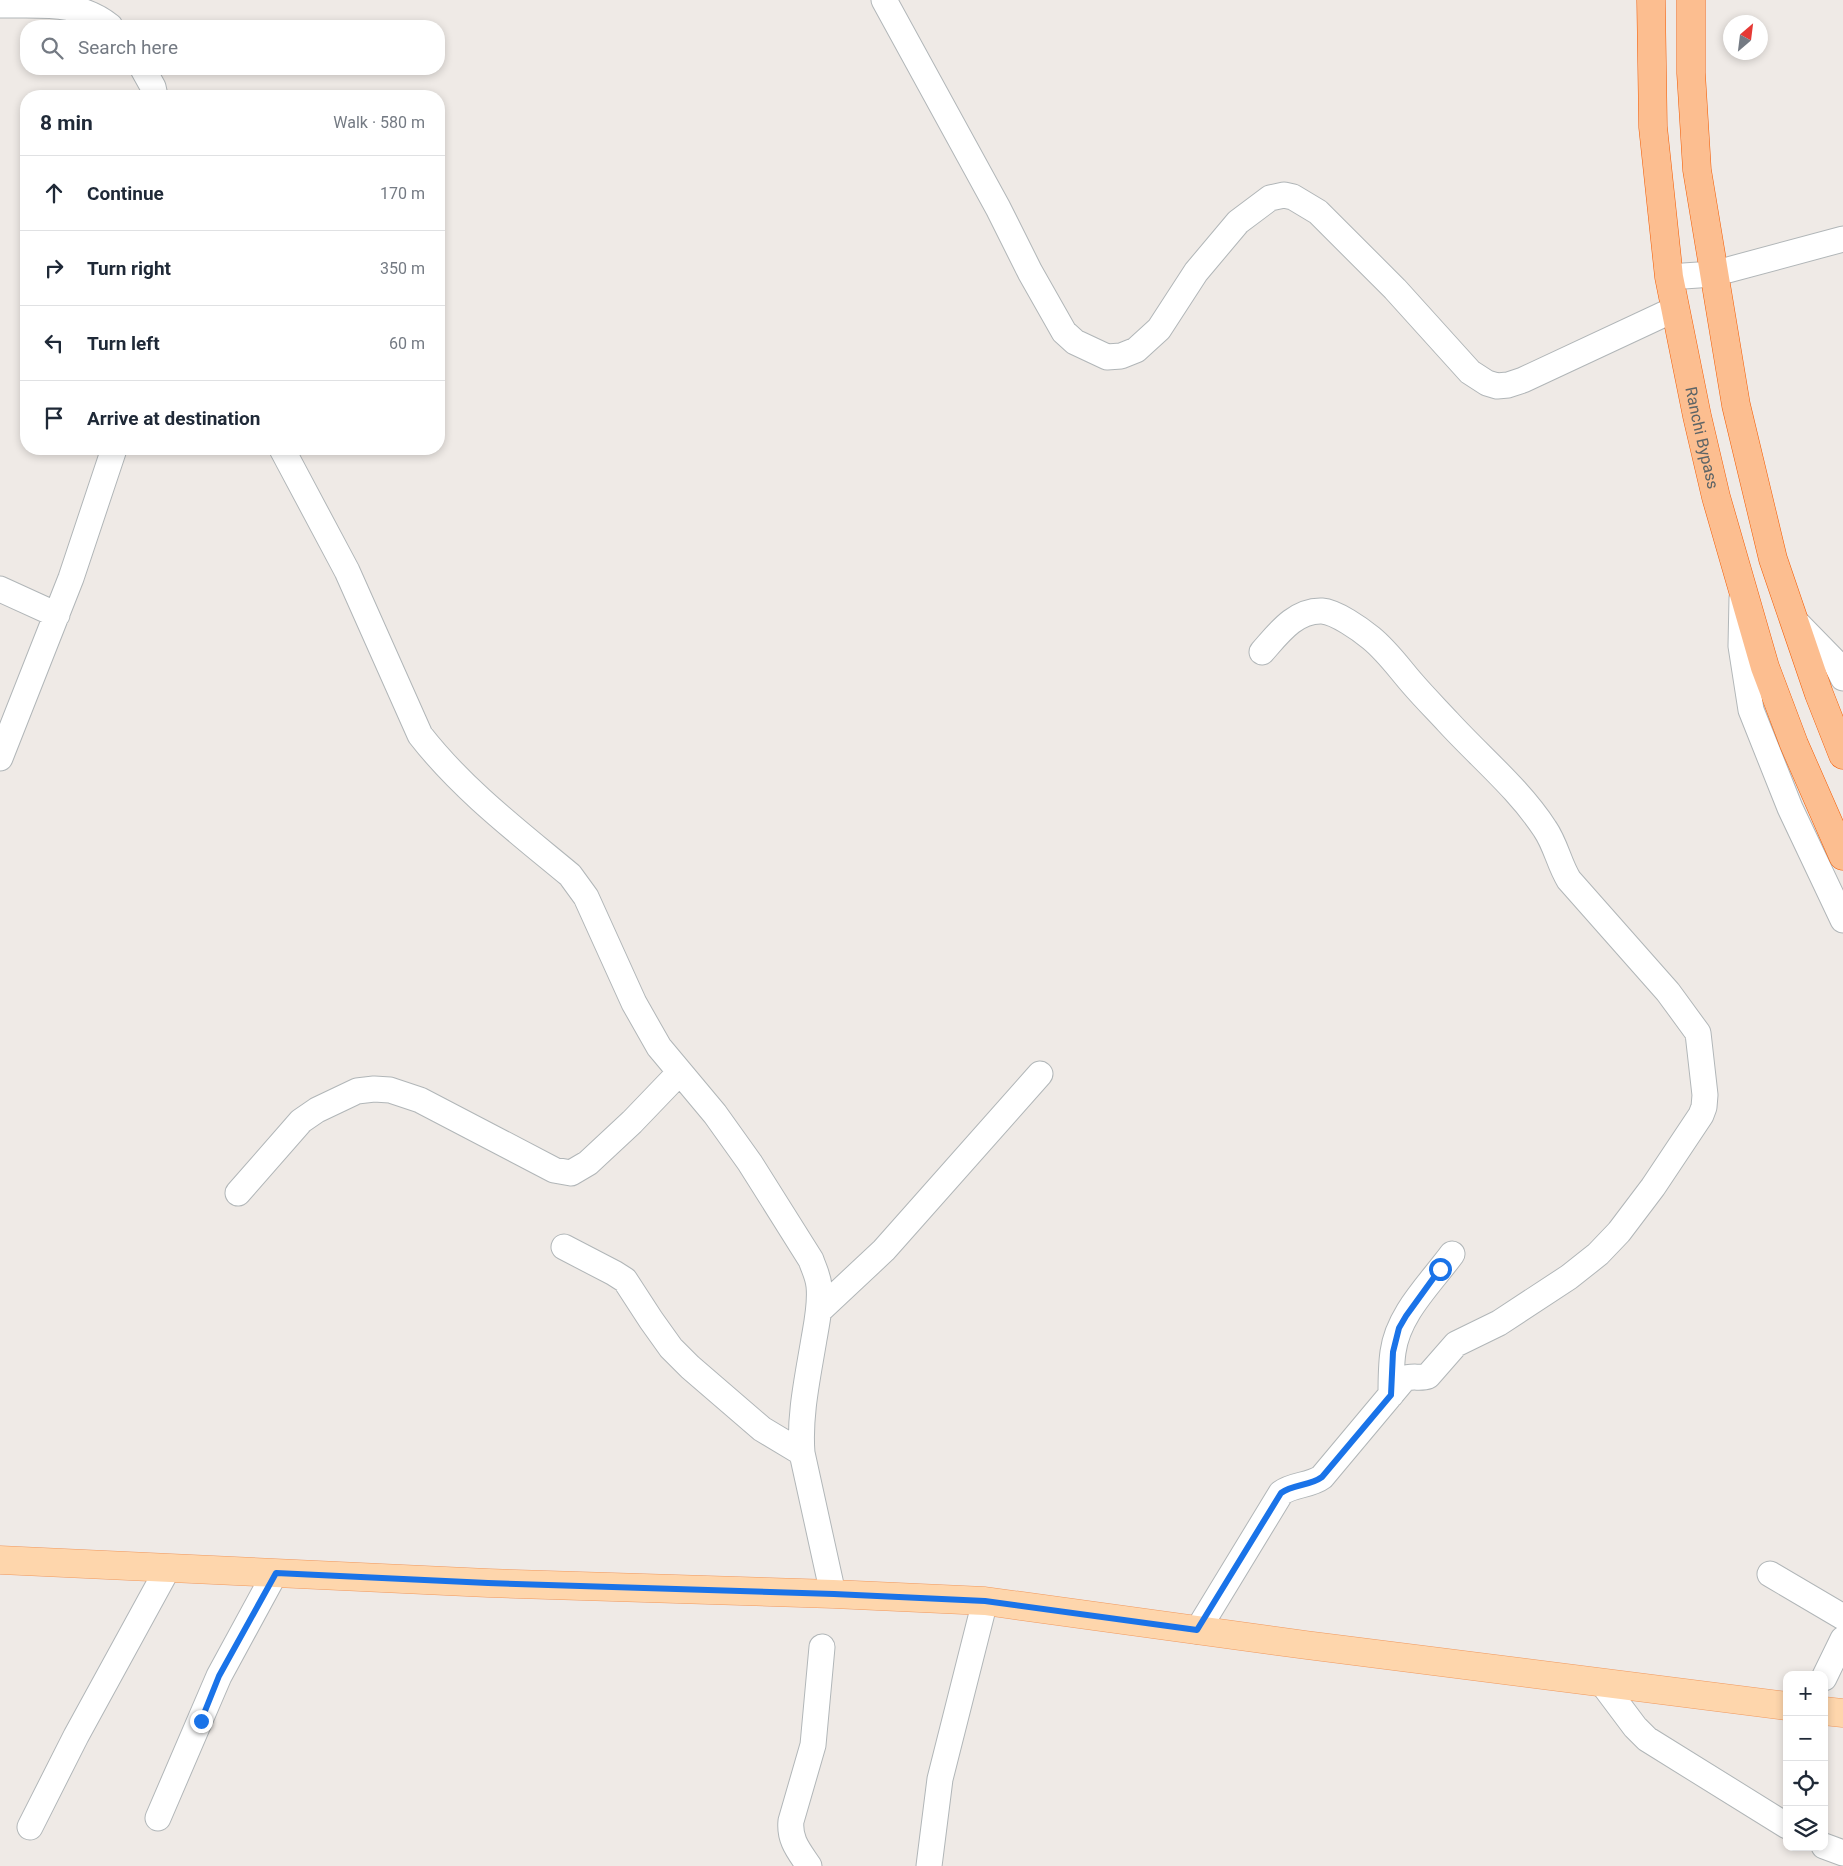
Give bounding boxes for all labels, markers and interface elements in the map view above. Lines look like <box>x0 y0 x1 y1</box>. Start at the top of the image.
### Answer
north arrow <box>1723 15 1768 60</box>
search box <box>20 20 445 75</box>
icon: search <box>38 34 66 62</box>
text: Search here <box>78 36 178 59</box>
text: 8 min <box>40 111 93 135</box>
text: Walk · 580 m <box>333 113 425 132</box>
icon: ahead <box>40 179 68 207</box>
text: Continue <box>87 182 164 205</box>
text: 170 m <box>380 184 425 203</box>
icon: right <box>40 254 68 282</box>
text: Turn right <box>87 257 171 280</box>
text: 350 m <box>380 259 425 278</box>
icon: left <box>40 329 68 357</box>
text: Turn left <box>87 332 160 355</box>
text: 60 m <box>389 334 425 353</box>
street label: Ranchi Bypass <box>1682 385 1723 491</box>
icon: arrive <box>40 404 68 432</box>
text: Arrive at destination <box>87 407 260 430</box>
route start <box>1429 1258 1452 1281</box>
map controls <box>1783 1671 1828 1851</box>
button: + <box>1783 1671 1828 1716</box>
route end <box>190 1710 213 1733</box>
button: − <box>1783 1716 1828 1761</box>
button: locate <box>1783 1761 1828 1806</box>
button: layers <box>1783 1806 1828 1851</box>

